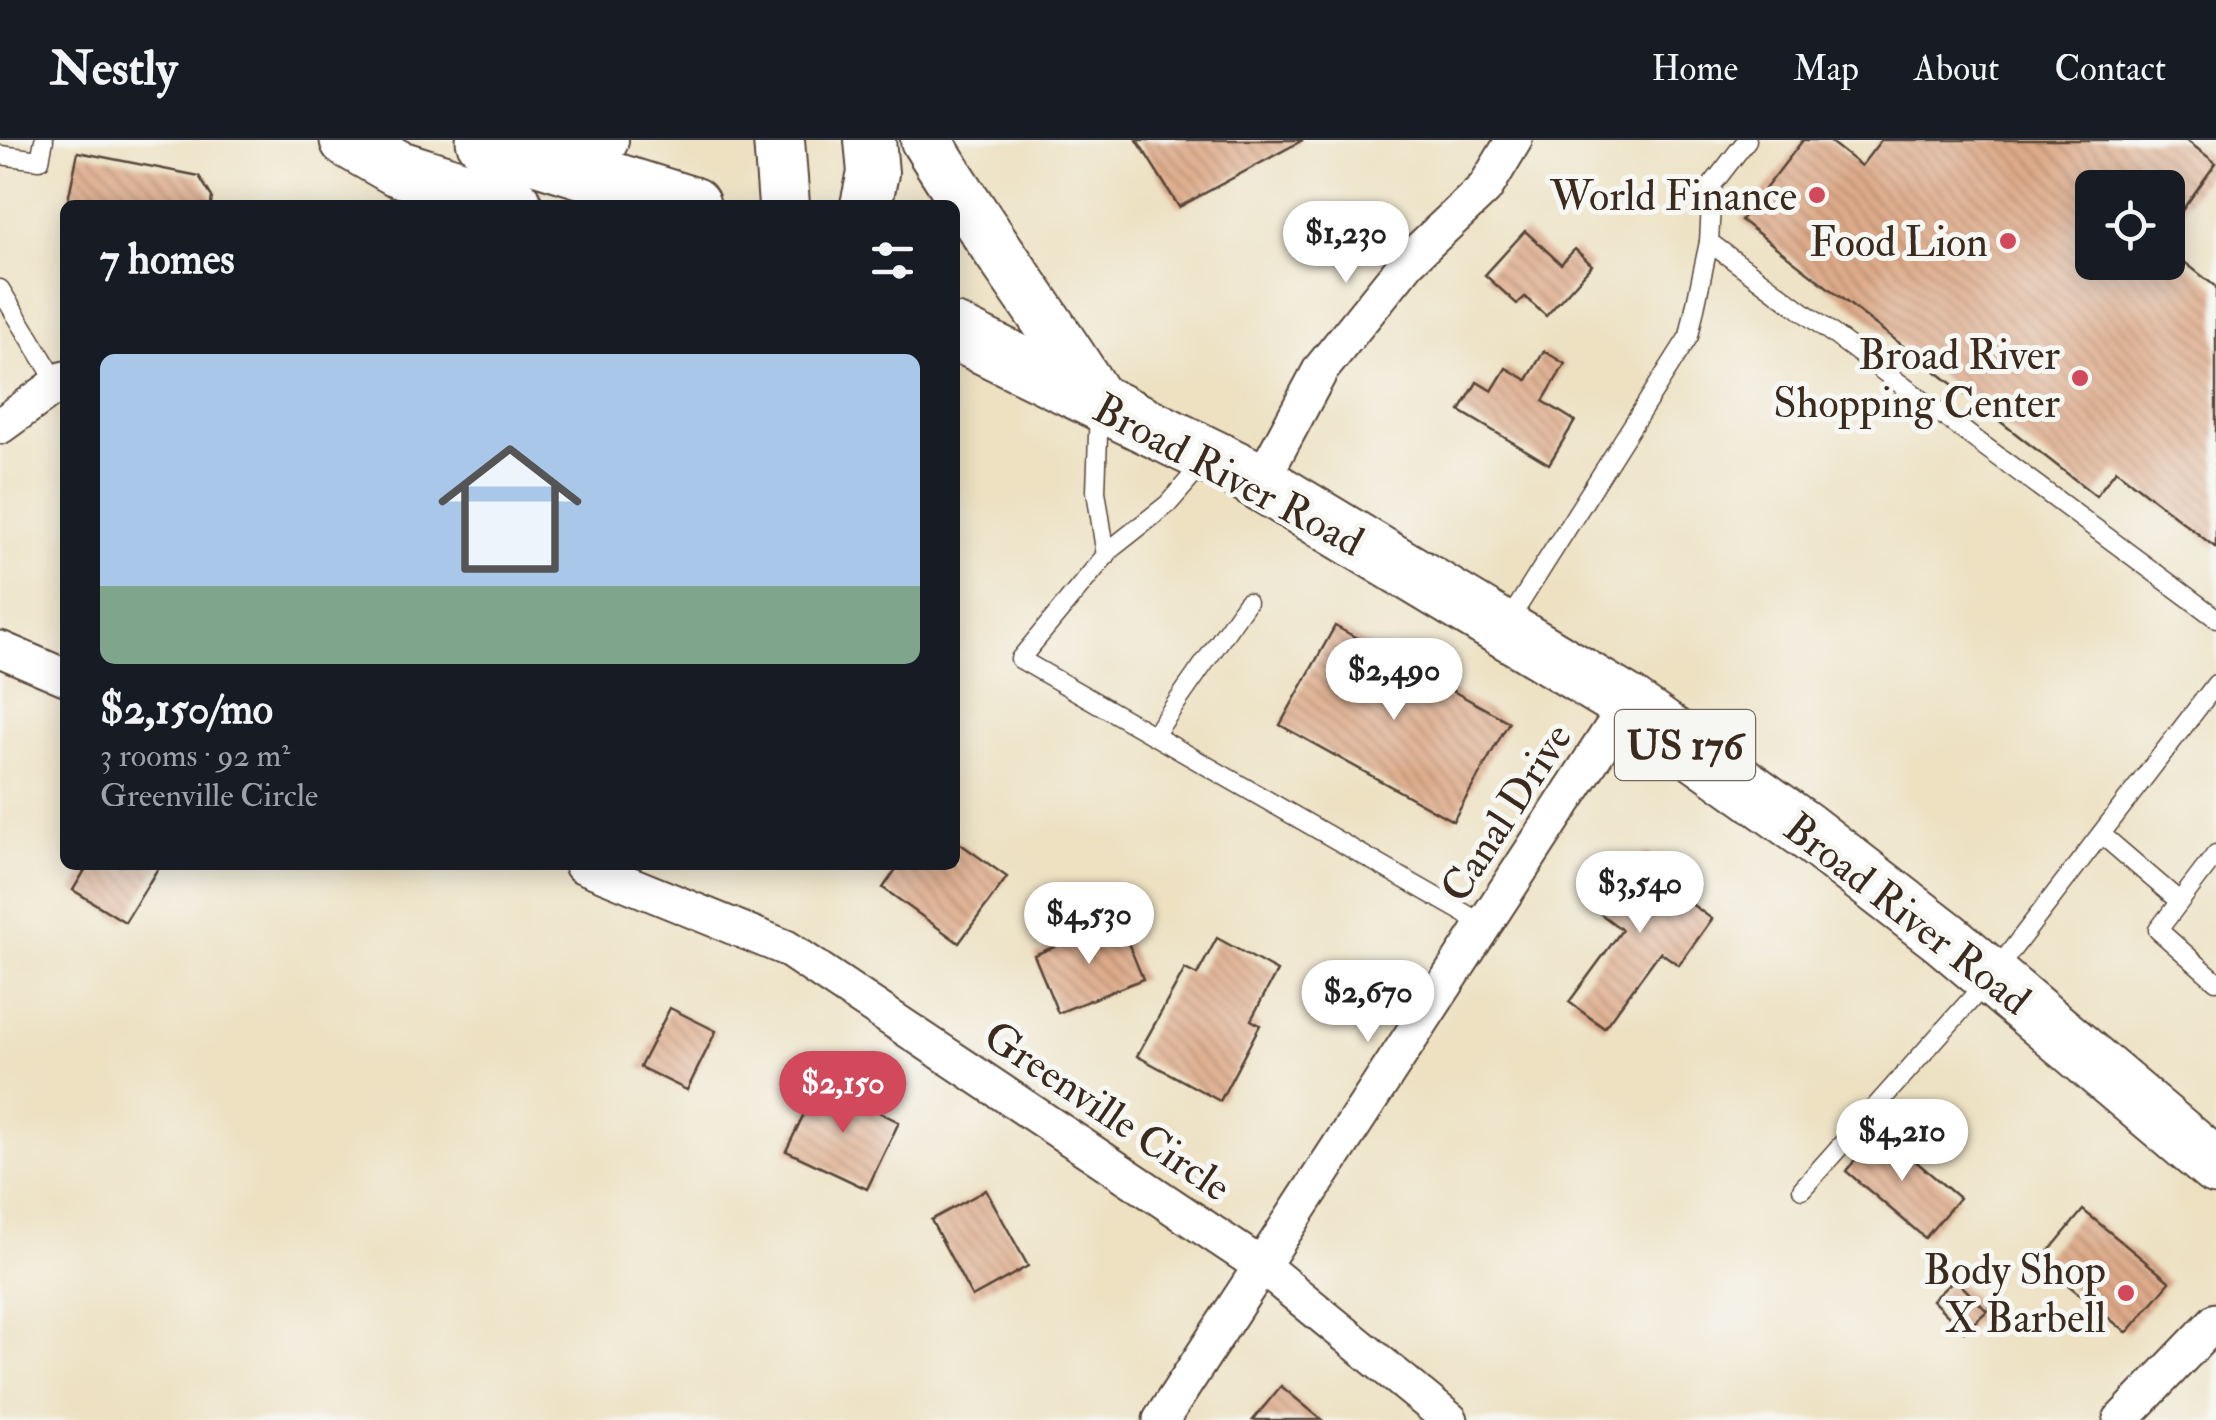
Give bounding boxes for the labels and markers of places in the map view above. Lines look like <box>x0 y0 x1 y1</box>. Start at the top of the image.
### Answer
place label: World Finance <box>1549 171 1797 223</box>
marker: World Finance <box>1806 184 1828 206</box>
pin: $1,230 <box>1265 201 1427 286</box>
place label: Food Lion <box>1809 217 1988 269</box>
marker: Food Lion <box>1997 230 2019 252</box>
place label: Broad River Shopping Center <box>1773 330 2060 430</box>
marker: Broad River Shopping Center <box>2069 367 2091 389</box>
pin: $2,490 <box>1313 638 1475 723</box>
pin: $3,540 <box>1559 851 1721 936</box>
pin: $4,530 <box>1008 882 1170 967</box>
pin: $2,670 <box>1287 960 1449 1045</box>
pin: $2,150 <box>762 1051 924 1136</box>
pin: $4,210 <box>1821 1099 1983 1184</box>
place label: Body Shop X Barbell <box>1923 1245 2106 1345</box>
marker: Body Shop X Barbell <box>2115 1282 2137 1304</box>

